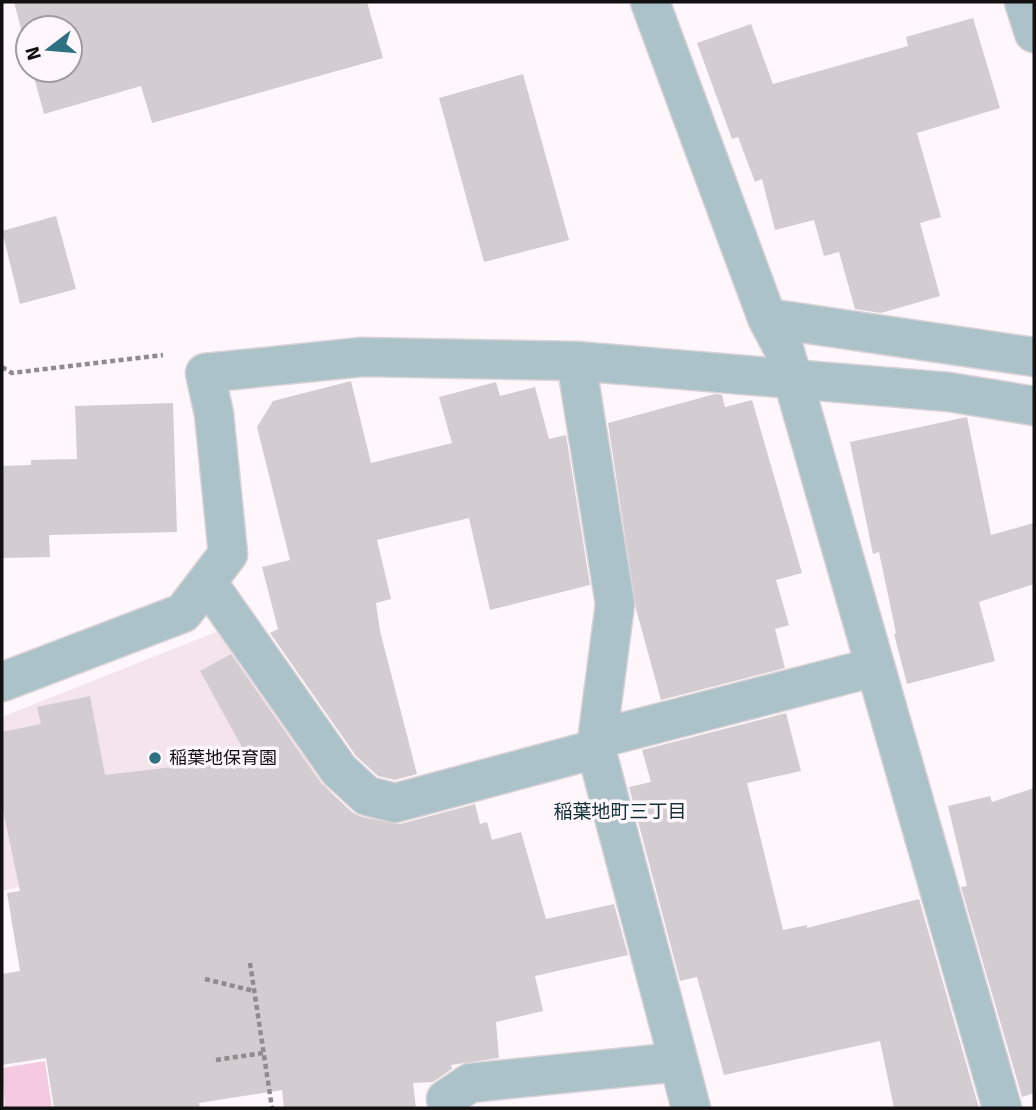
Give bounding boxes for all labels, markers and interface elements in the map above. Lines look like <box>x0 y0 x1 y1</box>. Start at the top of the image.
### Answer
north arrow <box>14 14 84 84</box>
text: N <box>20 44 47 63</box>
place label: 稲葉地保育園 <box>169 747 277 769</box>
marker: 稲葉地保育園 <box>147 750 163 766</box>
district label: 稲葉地町三丁目 <box>553 800 687 824</box>

